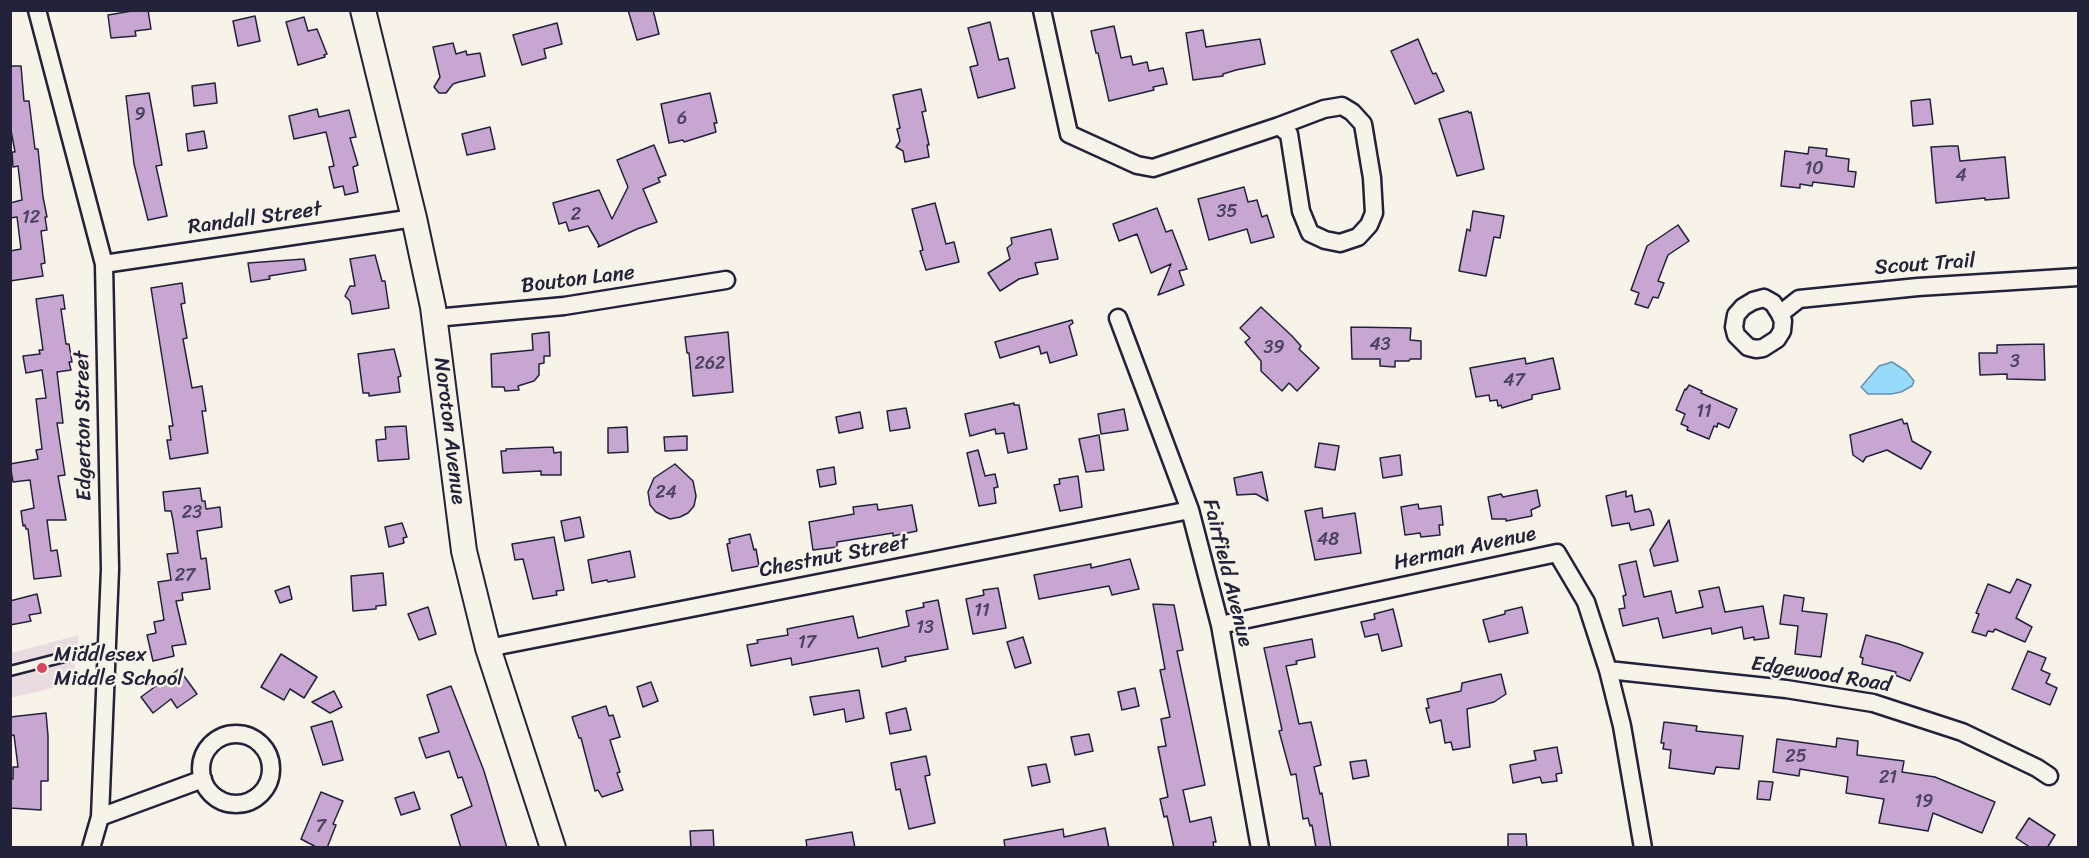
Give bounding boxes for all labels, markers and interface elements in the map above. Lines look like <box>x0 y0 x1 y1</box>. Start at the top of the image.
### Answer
house number: 9 <box>134 104 146 126</box>
house number: 6 <box>677 108 687 130</box>
house number: 10 <box>1804 158 1824 180</box>
house number: 4 <box>1955 165 1967 187</box>
street label: Randall Street <box>187 197 323 241</box>
house number: 35 <box>1217 201 1237 223</box>
house number: 2 <box>571 204 581 226</box>
house number: 12 <box>22 207 40 229</box>
street label: Scout Trail <box>1874 249 1976 281</box>
street label: Bouton Lane <box>520 261 636 299</box>
house number: 43 <box>1369 334 1391 356</box>
house number: 39 <box>1264 337 1284 359</box>
street label: Edgerton Street <box>70 351 98 501</box>
house number: 3 <box>2010 351 2020 373</box>
house number: 262 <box>695 353 725 375</box>
street label: Noroton Avenue <box>427 356 471 506</box>
house number: 47 <box>1503 370 1525 392</box>
house number: 11 <box>1696 401 1712 423</box>
house number: 24 <box>655 482 677 504</box>
street label: Fairfield Avenue <box>1196 496 1258 650</box>
house number: 23 <box>182 502 202 524</box>
street label: Herman Avenue <box>1392 522 1538 576</box>
house number: 48 <box>1317 529 1339 551</box>
street label: Chestnut Street <box>757 530 911 584</box>
house number: 27 <box>175 565 195 587</box>
house number: 11 <box>974 600 990 622</box>
house number: 13 <box>916 617 934 639</box>
house number: 17 <box>798 632 816 654</box>
place label: Middlesex Middle School <box>54 643 183 693</box>
street label: Edgewood Road <box>1749 652 1893 698</box>
marker: Middlesex Middle School <box>35 661 49 675</box>
house number: 25 <box>1785 746 1807 768</box>
house number: 21 <box>1879 767 1897 789</box>
house number: 19 <box>1915 791 1933 813</box>
house number: 7 <box>316 816 326 838</box>

